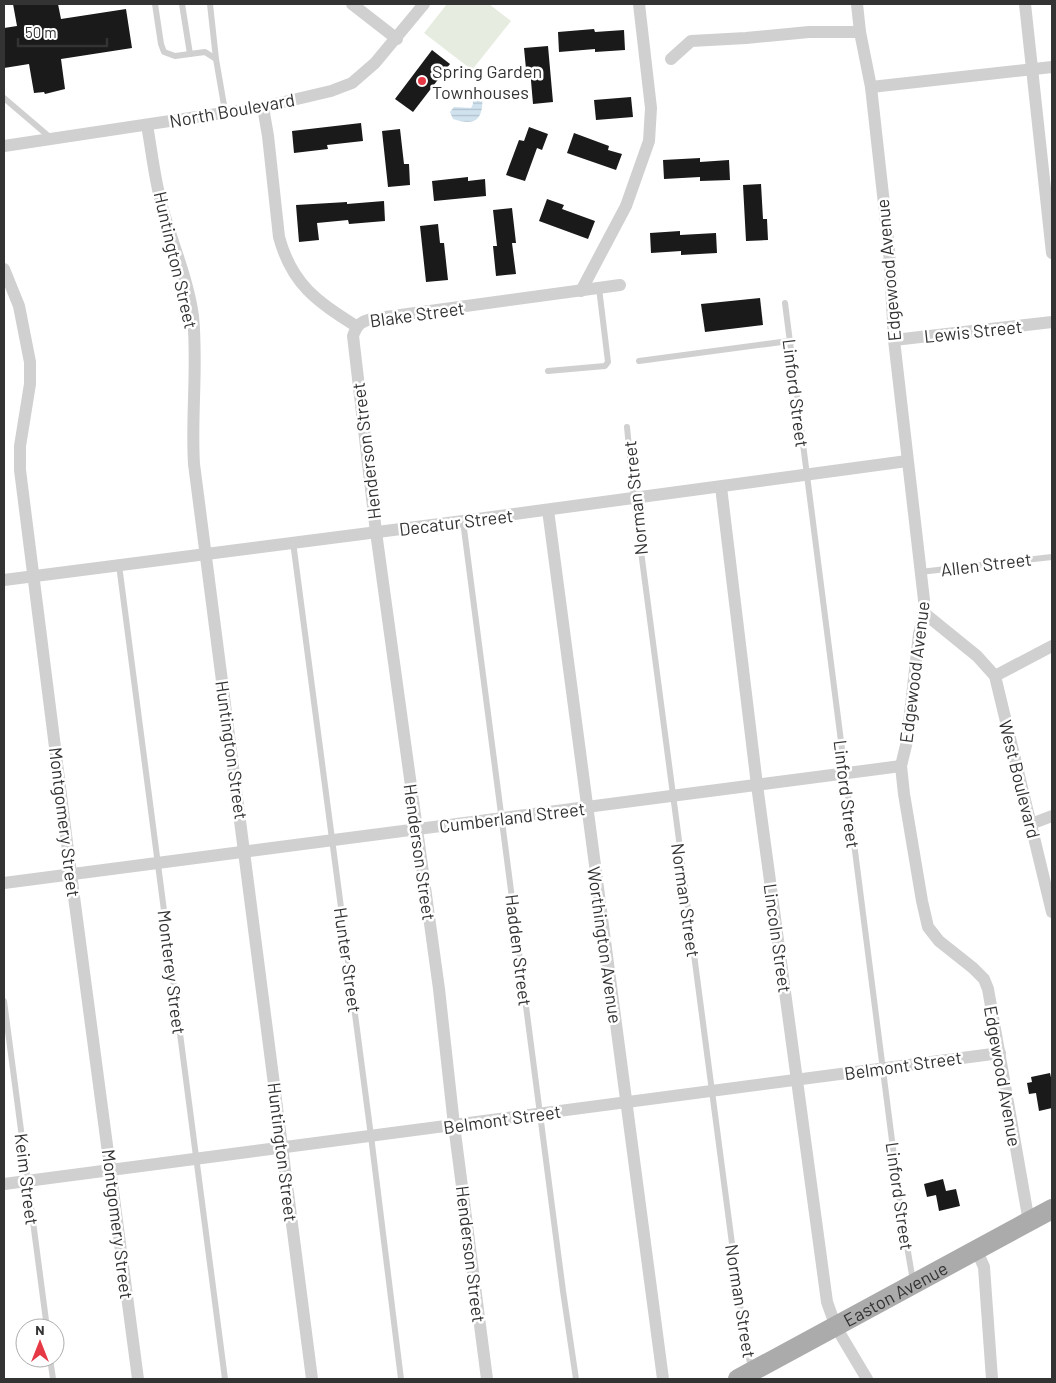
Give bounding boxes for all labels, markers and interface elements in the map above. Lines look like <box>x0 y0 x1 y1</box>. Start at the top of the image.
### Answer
scale bar <box>18 15 106 47</box>
text: 50 m <box>25 23 57 41</box>
place label: Spring Garden Townhouses <box>432 60 542 103</box>
marker: Spring Garden Townhouses <box>416 75 428 87</box>
street label: North Boulevard <box>168 88 296 132</box>
street label: Huntington Street <box>150 189 202 331</box>
street label: Edgewood Avenue <box>871 198 905 342</box>
street label: Blake Street <box>368 296 466 332</box>
street label: Lewis Street <box>923 315 1023 347</box>
street label: Linford Street <box>778 338 814 448</box>
street label: Henderson Street <box>347 381 385 521</box>
street label: Norman Street <box>618 440 652 556</box>
street label: Decatur Street <box>398 504 514 540</box>
street label: Allen Street <box>939 548 1033 580</box>
street label: Edgewood Avenue <box>894 600 934 744</box>
street label: Huntington Street <box>211 679 253 821</box>
street label: West Boulevard <box>995 718 1045 840</box>
street label: Linford Street <box>829 739 865 849</box>
street label: Montgomery Street <box>45 746 85 898</box>
street label: Henderson Street <box>400 782 440 922</box>
street label: Cumberland Street <box>438 797 586 837</box>
street label: Norman Street <box>667 841 705 959</box>
street label: Worthington Avenue <box>583 865 627 1025</box>
street label: Lincoln Street <box>759 882 797 994</box>
street label: Hadden Street <box>501 893 537 1007</box>
street label: Hunter Street <box>330 906 366 1014</box>
street label: Monterey Street <box>153 909 191 1035</box>
street label: Edgewood Avenue <box>980 1004 1026 1148</box>
street label: Belmont Street <box>843 1046 963 1084</box>
street label: Huntington Street <box>264 1081 302 1223</box>
street label: Belmont Street <box>442 1100 562 1138</box>
street label: Keim Street <box>10 1132 44 1226</box>
street label: Linford Street <box>882 1141 918 1251</box>
street label: Montgomery Street <box>98 1148 138 1300</box>
street label: Henderson Street <box>452 1184 490 1324</box>
street label: Norman Street <box>721 1242 761 1360</box>
street label: Easton Avenue <box>839 1257 951 1331</box>
north arrow <box>15 1318 65 1368</box>
text: N <box>35 1321 45 1338</box>

